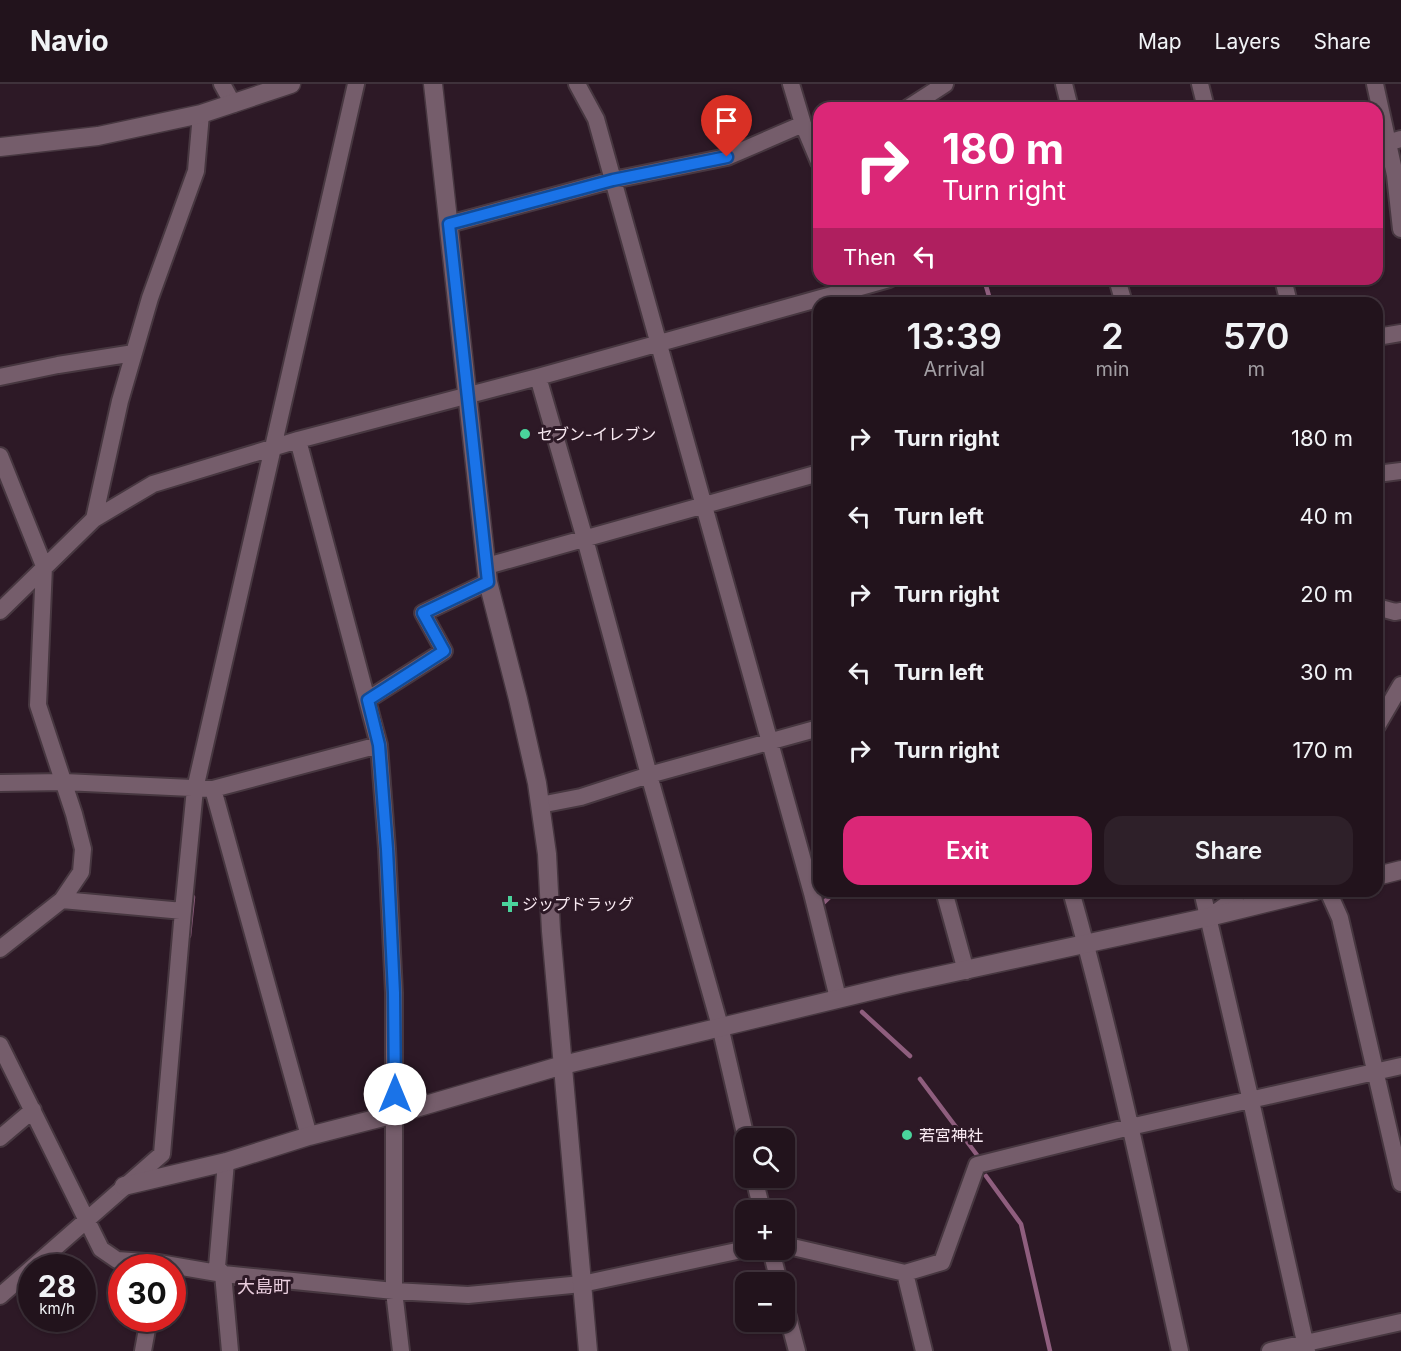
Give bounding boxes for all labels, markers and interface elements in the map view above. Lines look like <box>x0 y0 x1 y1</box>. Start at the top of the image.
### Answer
text: Navio <box>30 24 109 58</box>
text: Map <box>1138 29 1182 54</box>
text: Layers <box>1215 29 1281 54</box>
text: Share <box>1314 29 1371 54</box>
pin <box>701 95 752 157</box>
icon: arrive <box>710 104 743 137</box>
text: 180 m <box>942 123 1064 174</box>
icon: right <box>843 126 921 204</box>
text: Turn right <box>942 174 1066 207</box>
icon: left <box>908 240 941 273</box>
text: Then <box>843 244 896 270</box>
text: 13:39 <box>906 314 1002 358</box>
text: 2 <box>1101 314 1124 358</box>
text: 570 <box>1223 314 1290 358</box>
text: Arrival <box>923 357 985 381</box>
text: min <box>1095 357 1130 381</box>
text: m <box>1248 357 1265 381</box>
icon: right <box>843 422 876 455</box>
place label: セブン-イレブン <box>537 424 656 444</box>
text: Turn right <box>894 425 1000 451</box>
text: 180 m <box>1291 425 1353 451</box>
marker: セブン-イレブン <box>518 427 532 441</box>
icon: left <box>843 500 876 533</box>
text: Turn left <box>894 503 984 529</box>
text: 40 m <box>1299 503 1353 529</box>
icon: right <box>843 578 876 611</box>
text: Turn right <box>894 581 1000 607</box>
text: 20 m <box>1300 581 1353 607</box>
icon: left <box>843 656 876 689</box>
text: Turn left <box>894 659 984 685</box>
text: 30 m <box>1300 659 1353 685</box>
icon: right <box>843 734 876 767</box>
text: Turn right <box>894 737 1000 763</box>
text: 170 m <box>1293 737 1353 763</box>
button: Exit <box>843 816 1092 885</box>
button: Share <box>1104 816 1353 885</box>
place label: ジップドラッグ <box>522 894 634 914</box>
marker: ジップドラッグ <box>503 897 517 911</box>
position arrow <box>363 1062 427 1126</box>
place label: 若宮神社 <box>919 1125 983 1145</box>
map controls <box>735 1128 795 1332</box>
button: search <box>735 1128 795 1188</box>
marker: 若宮神社 <box>900 1128 914 1142</box>
button: + <box>735 1200 795 1260</box>
speed limit sign: 30 <box>108 1254 186 1332</box>
text: 28 <box>38 1268 76 1304</box>
button: − <box>735 1272 795 1332</box>
district label: 大島町 <box>237 1276 291 1297</box>
text: km/h <box>39 1299 75 1318</box>

